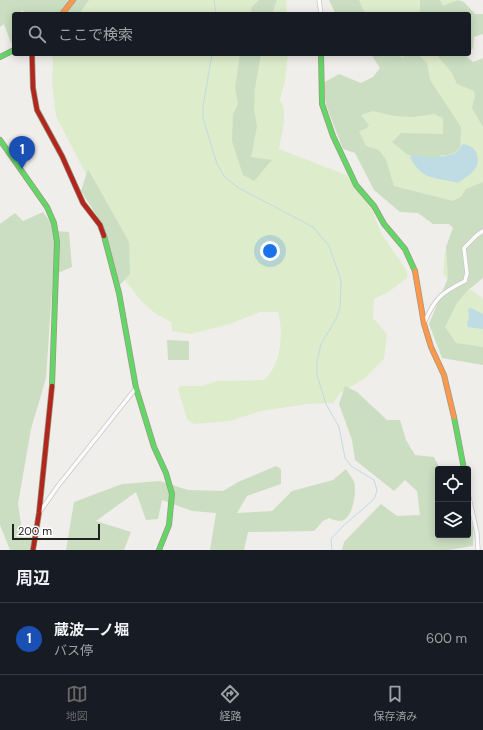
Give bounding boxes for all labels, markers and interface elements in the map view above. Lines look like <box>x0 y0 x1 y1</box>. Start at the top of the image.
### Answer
search box <box>12 12 471 56</box>
icon: search <box>26 23 48 45</box>
text: ここで検索 <box>58 25 133 45</box>
pin: 1 <box>9 136 35 169</box>
your location <box>260 241 280 261</box>
map controls <box>435 466 471 538</box>
button: locate <box>435 466 471 502</box>
button: layers <box>435 502 471 538</box>
scale bar <box>12 522 100 541</box>
text: 200 m <box>18 524 52 538</box>
text: 周辺 <box>16 567 50 589</box>
text: 蔵波一ノ堀 <box>54 620 129 640</box>
text: 1 <box>27 630 31 647</box>
text: 600 m <box>426 630 467 647</box>
text: バス停 <box>54 642 93 659</box>
tab: 地図 <box>66 683 88 723</box>
tab: 経路 <box>219 683 241 723</box>
tab: 保存済み <box>373 683 417 723</box>

